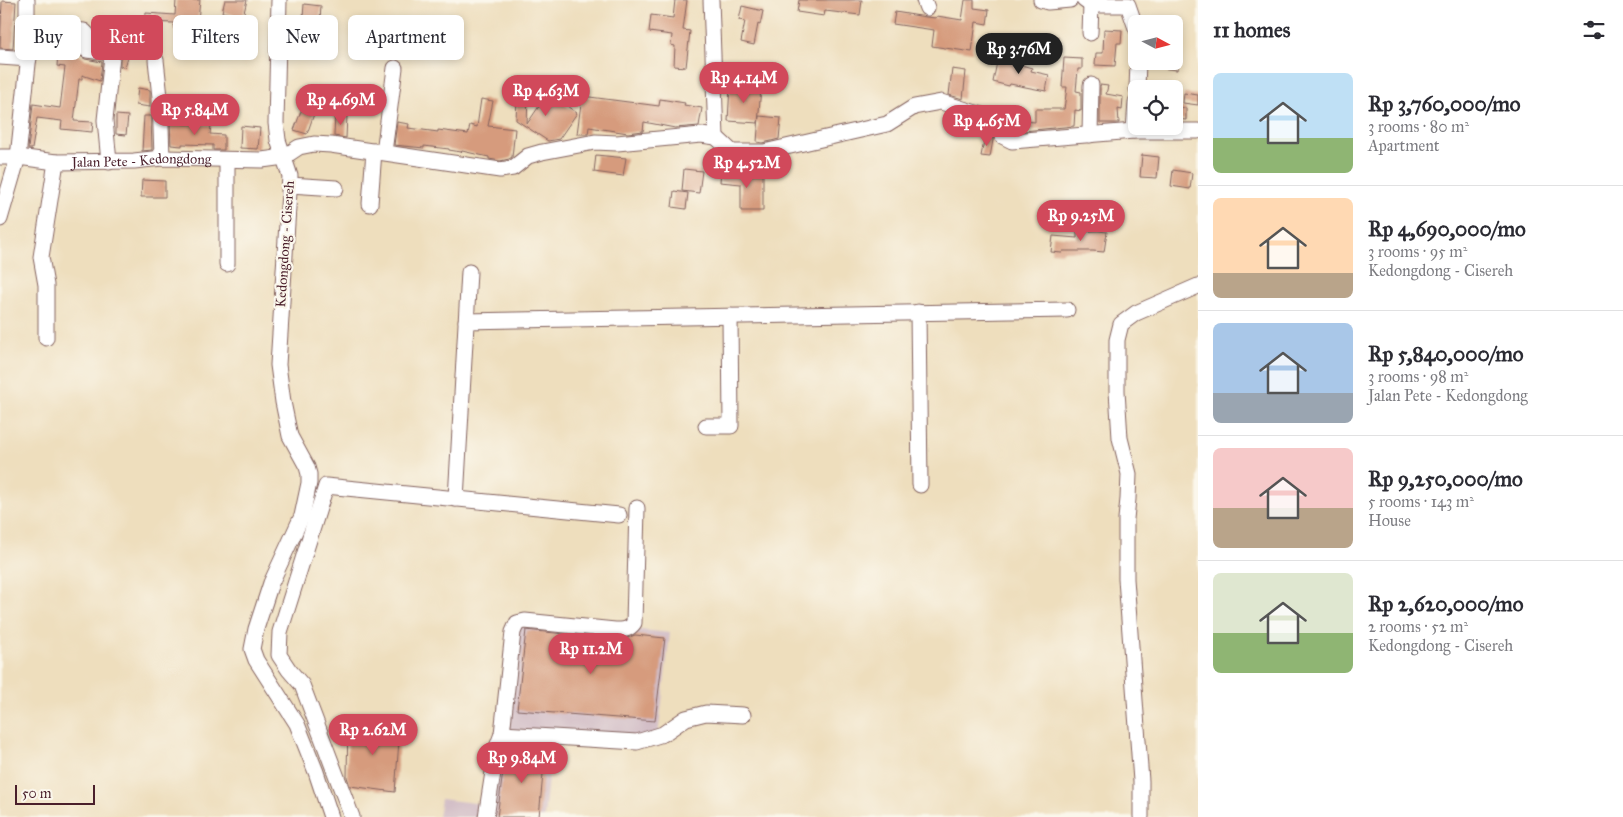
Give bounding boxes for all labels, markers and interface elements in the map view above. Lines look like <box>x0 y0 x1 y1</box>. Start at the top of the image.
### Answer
chip: Buy <box>15 15 81 60</box>
chip: Rent <box>91 15 163 60</box>
chip: Filters <box>173 15 258 60</box>
chip: New <box>268 15 338 60</box>
chip: Apartment <box>348 15 464 60</box>
north arrow <box>1128 15 1182 70</box>
map controls <box>1128 15 1183 135</box>
icon: filters <box>1580 16 1608 44</box>
text: 11 homes <box>1213 17 1290 43</box>
pin: Rp 3.76M <box>967 32 1071 75</box>
text: Rp 3.76M <box>987 39 1051 58</box>
pin: Rp 4.14M <box>692 62 796 104</box>
text: Rp 4.14M <box>710 68 778 87</box>
pin: Rp 4.63M <box>494 74 598 117</box>
button: locate <box>1128 80 1183 135</box>
text: Rp 4.63M <box>513 81 579 100</box>
pin: Rp 4.69M <box>289 84 393 126</box>
text: Rp 4.69M <box>307 90 375 109</box>
text: Rp 3,760,000/mo <box>1368 91 1521 117</box>
icon: home <box>1253 93 1313 153</box>
pin: Rp 5.84M <box>143 94 247 136</box>
text: Rp 5.84M <box>162 100 228 119</box>
pin: Rp 4.65M <box>935 104 1039 147</box>
text: Rp 4.65M <box>953 111 1021 130</box>
text: 3 rooms · 80 m² <box>1368 117 1469 136</box>
text: Apartment <box>1368 136 1440 155</box>
pin: Rp 4.52M <box>695 146 799 189</box>
street label: Jalan Pete - Kedongdong <box>70 149 212 171</box>
text: Rp 4.52M <box>714 153 780 172</box>
street label: Kedongdong - Cisereh <box>272 180 298 308</box>
pin: Rp 9.25M <box>1029 200 1133 242</box>
text: Rp 9.25M <box>1048 206 1114 225</box>
text: Rp 4,690,000/mo <box>1368 216 1526 242</box>
icon: home <box>1253 218 1313 278</box>
text: 3 rooms · 95 m² <box>1368 242 1467 261</box>
text: Kedongdong - Cisereh <box>1368 261 1513 280</box>
text: Rp 5,840,000/mo <box>1368 341 1524 367</box>
icon: home <box>1253 343 1313 403</box>
text: 3 rooms · 98 m² <box>1368 367 1468 386</box>
text: Jalan Pete - Kedongdong <box>1368 386 1528 405</box>
text: Rp 9,250,000/mo <box>1368 466 1523 492</box>
icon: home <box>1253 468 1313 528</box>
text: 5 rooms · 143 m² <box>1368 492 1474 511</box>
text: House <box>1368 511 1411 530</box>
text: Rp 2,620,000/mo <box>1368 591 1523 617</box>
icon: home <box>1253 593 1313 653</box>
text: 2 rooms · 52 m² <box>1368 617 1468 636</box>
pin: Rp 11.2M <box>539 632 643 675</box>
text: Kedongdong - Cisereh <box>1368 636 1513 655</box>
text: Rp 11.2M <box>559 639 623 658</box>
pin: Rp 2.62M <box>321 714 425 756</box>
text: Rp 2.62M <box>340 720 406 739</box>
pin: Rp 9.84M <box>470 742 574 784</box>
text: Rp 9.84M <box>488 748 556 767</box>
scale bar <box>15 782 95 805</box>
text: 50 m <box>22 785 51 802</box>

